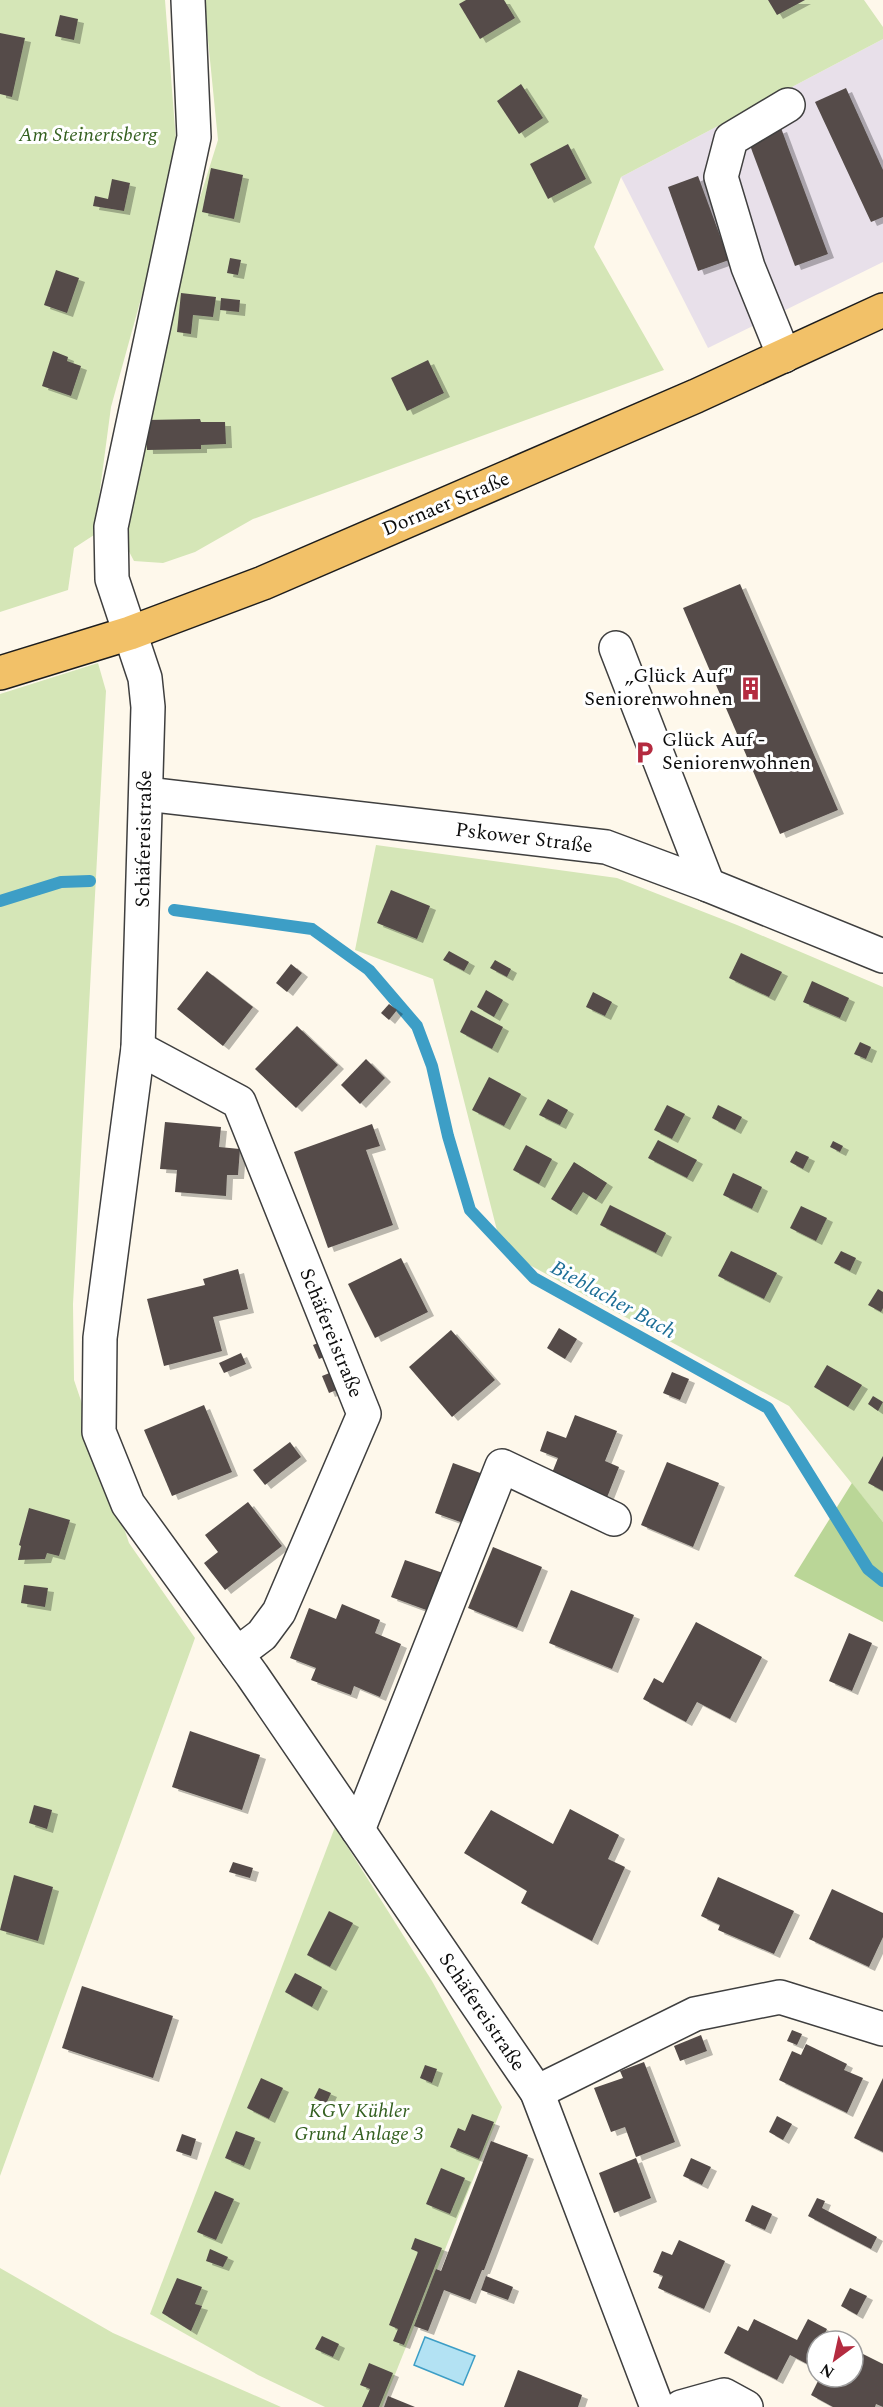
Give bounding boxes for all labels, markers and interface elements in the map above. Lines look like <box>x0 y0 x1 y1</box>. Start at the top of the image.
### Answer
park label: Am Steinertsberg <box>18 120 158 150</box>
street label: Dornaer Straße <box>378 464 514 544</box>
place label: „Glück Auf" Seniorenwohnen <box>584 661 733 714</box>
building icon: „Glück Auf" Seniorenwohnen <box>738 675 764 701</box>
place label: Glück Auf - Seniorenwohnen <box>662 725 811 778</box>
parking icon: Glück Auf - Seniorenwohnen <box>631 739 657 765</box>
street label: Schäfereistraße <box>128 770 160 908</box>
street label: Pskower Straße <box>454 815 594 861</box>
water label: Bieblacher Bach <box>544 1252 682 1348</box>
street label: Schäfereistraße <box>291 1264 371 1402</box>
street label: Schäfereistraße <box>431 1947 533 2077</box>
park label: KGV Kühler Grund Anlage 3 <box>294 2096 424 2149</box>
north arrow <box>805 2329 865 2389</box>
text: N <box>815 2357 839 2384</box>

